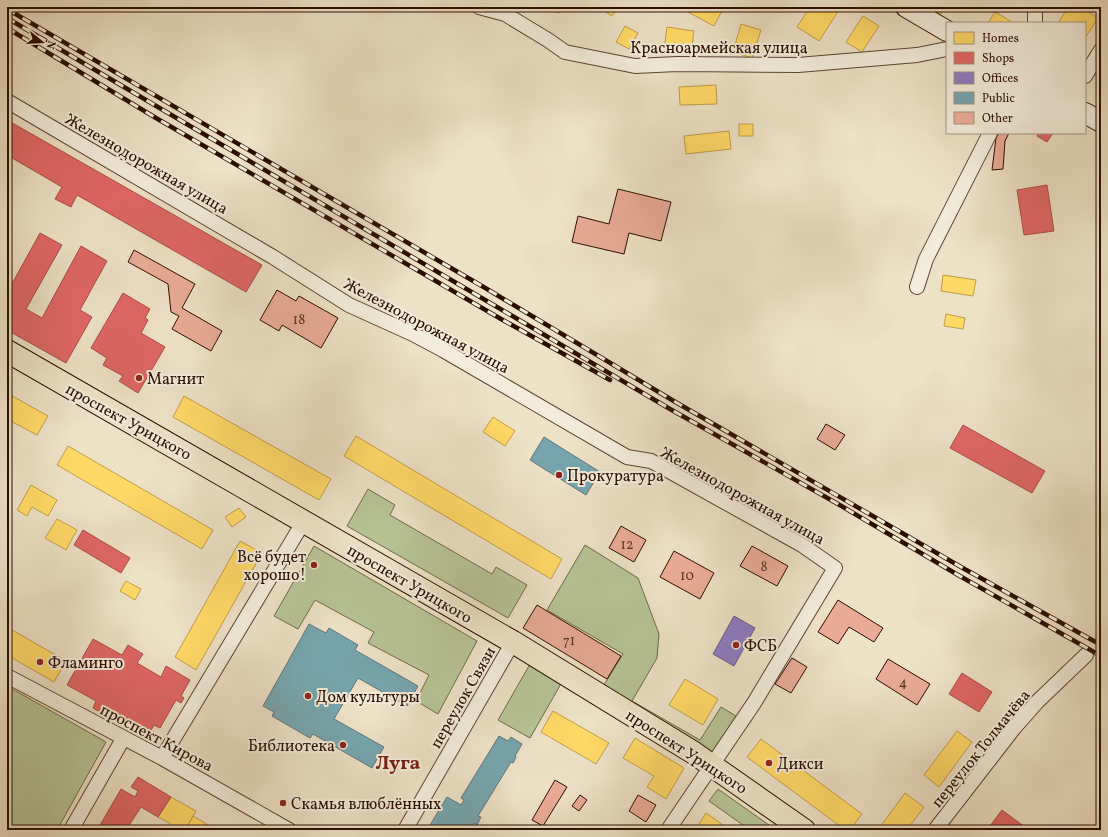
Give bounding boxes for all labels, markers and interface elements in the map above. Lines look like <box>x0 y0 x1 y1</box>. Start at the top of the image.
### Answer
north arrow <box>22 22 62 62</box>
legend <box>946 22 1086 134</box>
text: Homes <box>982 31 1019 47</box>
street label: Красноармейская улица <box>630 38 808 60</box>
text: N <box>42 39 58 51</box>
text: Shops <box>982 51 1014 67</box>
text: Offices <box>982 71 1018 87</box>
text: Public <box>982 91 1015 107</box>
street label: Железнодорожная улица <box>60 109 232 221</box>
text: Other <box>982 111 1013 127</box>
street label: Железнодорожная улица <box>339 274 513 380</box>
house number: 18 <box>293 311 305 330</box>
place label: Магнит <box>147 369 204 391</box>
marker: Магнит <box>134 373 144 383</box>
street label: проспект Урицкого <box>61 379 195 467</box>
street label: Железнодорожная улица <box>656 442 828 551</box>
place label: Прокуратура <box>567 466 664 488</box>
marker: Прокуратура <box>554 470 564 480</box>
house number: 12 <box>621 536 633 555</box>
street label: проспект Урицкого <box>342 540 476 630</box>
place label: Всё будет хорошо! <box>237 547 306 587</box>
house number: 8 <box>760 558 768 577</box>
marker: Всё будет хорошо! <box>309 560 319 570</box>
house number: 10 <box>680 567 694 586</box>
house number: 71 <box>563 632 575 651</box>
place label: ФСБ <box>744 636 777 658</box>
marker: ФСБ <box>731 640 741 650</box>
street label: переулок Связи <box>426 643 502 753</box>
place label: Фламинго <box>48 653 123 675</box>
marker: Фламинго <box>35 657 45 667</box>
house number: 4 <box>899 674 907 693</box>
street label: переулок Толмачёва <box>927 686 1036 813</box>
place label: Дом культуры <box>316 687 420 709</box>
marker: Дом культуры <box>303 691 313 701</box>
street label: проспект Кирова <box>96 700 216 778</box>
street label: проспект Урицкого <box>621 705 751 800</box>
place label: Библиотека <box>248 736 335 758</box>
marker: Библиотека <box>338 740 348 750</box>
district label: Луга <box>376 750 421 778</box>
place label: Дикси <box>777 754 824 776</box>
marker: Дикси <box>764 758 774 768</box>
place label: Скамья влюблённых <box>291 794 441 816</box>
marker: Скамья влюблённых <box>278 798 288 808</box>

